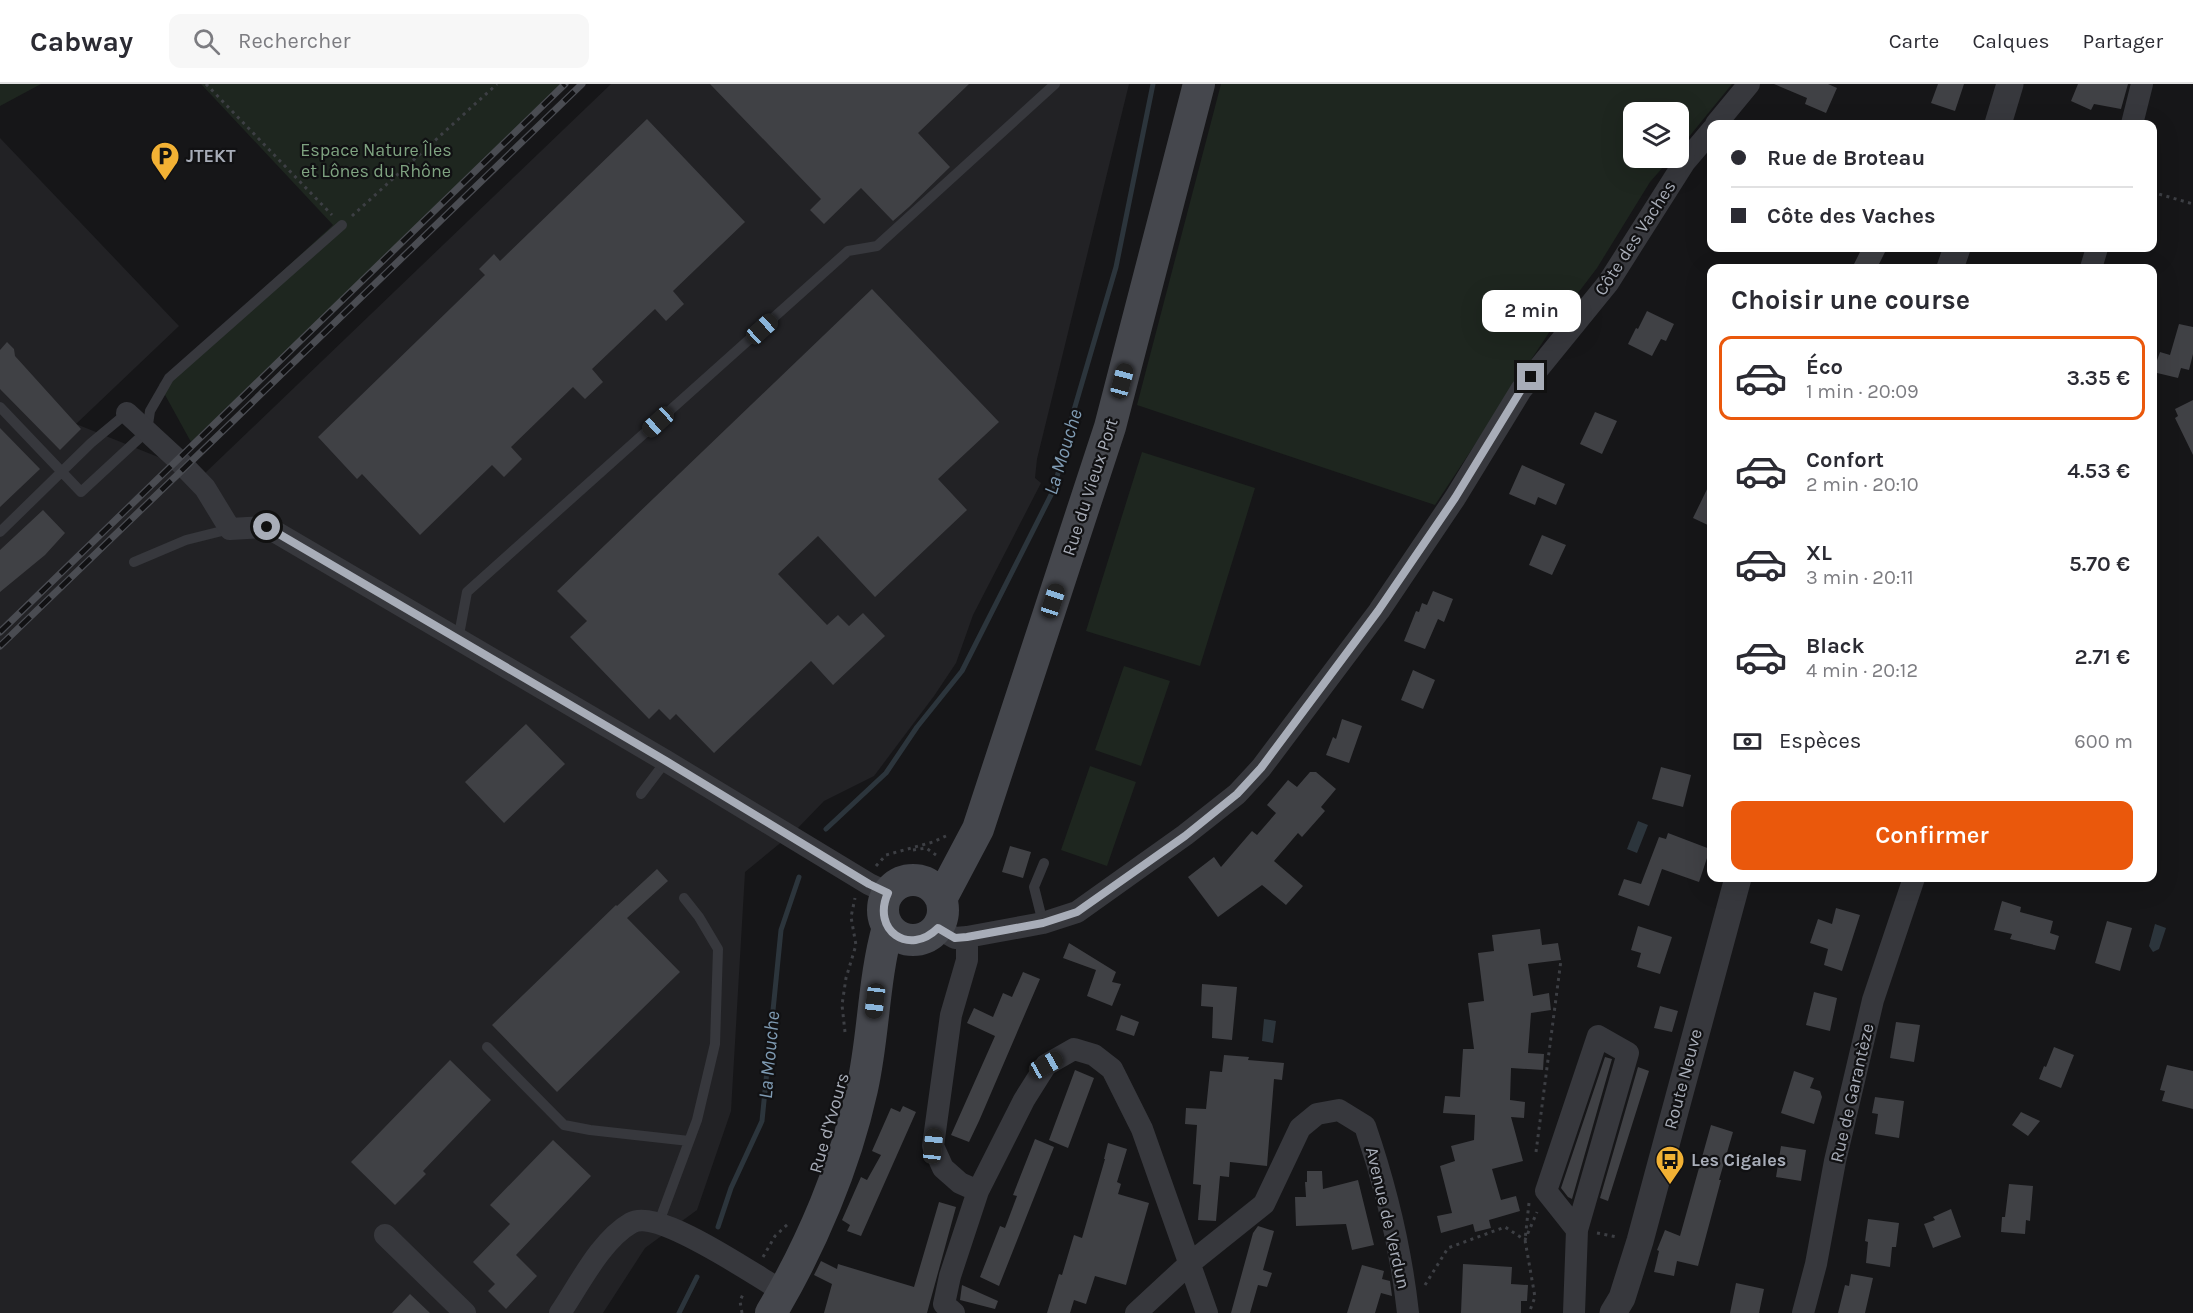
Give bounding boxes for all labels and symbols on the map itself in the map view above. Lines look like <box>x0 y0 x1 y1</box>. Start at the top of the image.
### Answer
park label: Espace Nature Îles et Lônes du Rhône <box>300 139 452 182</box>
parking icon: JTEKT <box>149 140 181 182</box>
place label: JTEKT <box>186 145 236 167</box>
street label: Côte des Vaches <box>1590 176 1680 300</box>
callout: 2 min <box>1482 290 1580 332</box>
car <box>743 310 781 348</box>
car <box>1109 361 1135 401</box>
route end <box>1517 363 1544 390</box>
car <box>639 403 677 441</box>
water label: La Mouche <box>1039 406 1087 498</box>
street label: Rue du Vieux Port <box>1057 415 1123 559</box>
route start <box>253 513 280 540</box>
car <box>1039 581 1067 621</box>
car <box>864 982 886 1020</box>
water label: La Mouche <box>754 1010 784 1100</box>
street label: Rue de Garantèze <box>1825 1021 1879 1165</box>
street label: Route Neuve <box>1659 1027 1707 1131</box>
car <box>1026 1048 1066 1082</box>
street label: Rue d'Yvours <box>804 1070 854 1176</box>
car <box>922 1127 944 1165</box>
bus stop icon: Les Cigales <box>1654 1144 1686 1186</box>
street label: Avenue de Verdun <box>1361 1145 1415 1291</box>
place label: Les Cigales <box>1691 1149 1786 1171</box>

